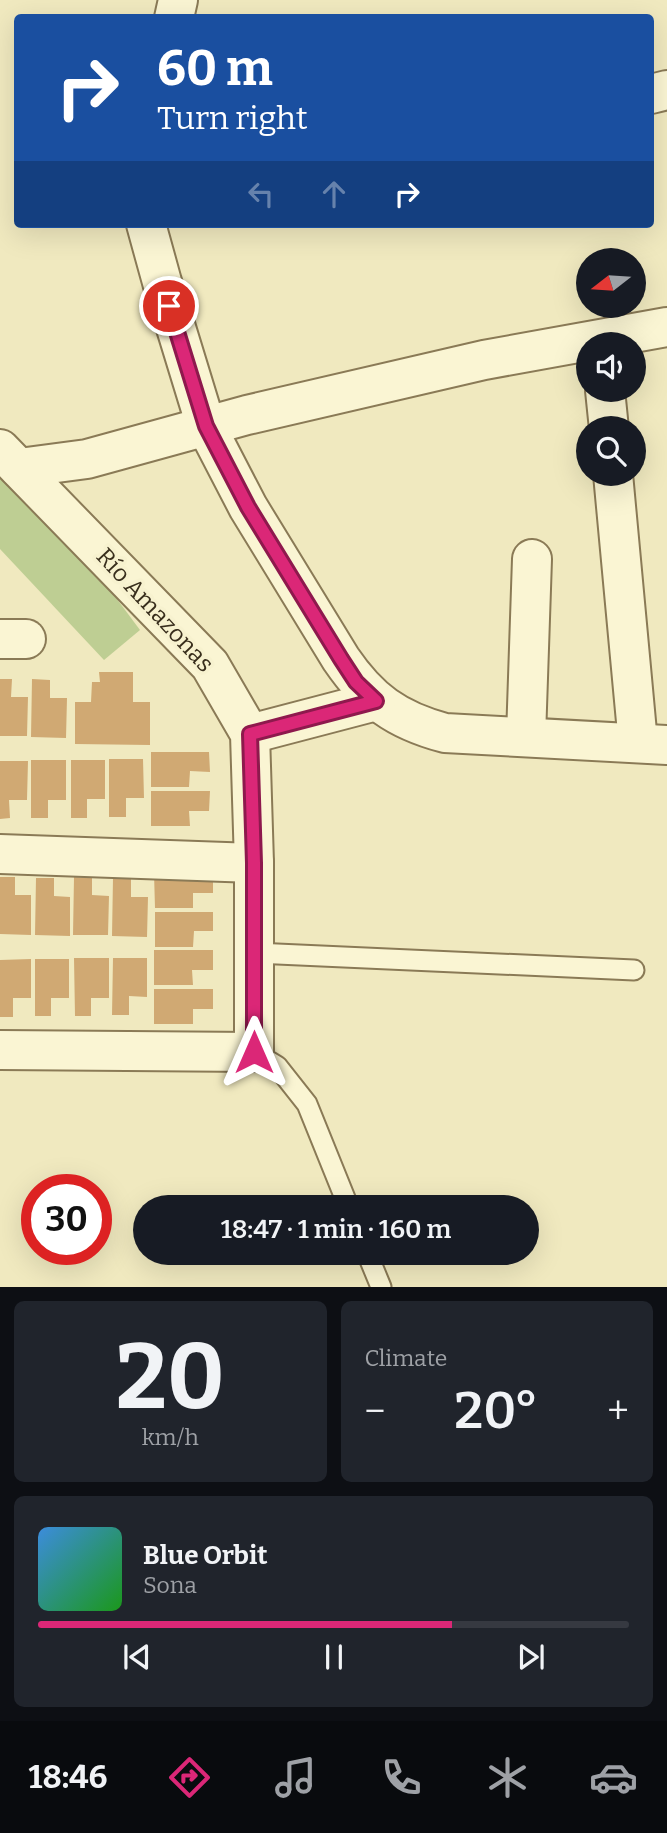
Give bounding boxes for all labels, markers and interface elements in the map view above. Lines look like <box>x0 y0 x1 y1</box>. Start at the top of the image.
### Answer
text: 60 m <box>157 39 273 98</box>
icon: right <box>42 42 133 133</box>
text: Turn right <box>157 99 308 137</box>
icon: left <box>242 175 280 213</box>
icon: ahead <box>315 175 353 213</box>
icon: right <box>388 175 426 213</box>
north arrow <box>576 248 646 318</box>
map controls <box>576 248 646 486</box>
pin <box>139 276 199 336</box>
icon: arrive <box>150 287 188 325</box>
button: sound <box>576 332 646 402</box>
button: search <box>576 416 646 486</box>
street label: Río Amazonas <box>91 542 219 678</box>
position arrow <box>217 1015 291 1089</box>
speed limit sign: 30 <box>21 1174 112 1265</box>
text: 18:47 · 1 min · 160 m <box>221 1214 451 1245</box>
text: 20 <box>116 1323 225 1432</box>
text: Climate <box>365 1344 447 1372</box>
text: 20° <box>454 1379 539 1442</box>
text: − <box>365 1388 385 1434</box>
text: + <box>607 1388 629 1434</box>
text: km/h <box>142 1423 199 1451</box>
text: Blue Orbit <box>143 1540 267 1571</box>
text: Sona <box>143 1571 197 1599</box>
icon: previous <box>118 1638 156 1676</box>
icon: pause <box>315 1638 353 1676</box>
icon: next <box>512 1638 550 1676</box>
icon: directions <box>165 1753 214 1802</box>
icon: music <box>271 1753 320 1802</box>
icon: phone <box>377 1753 426 1802</box>
icon: climate <box>483 1753 532 1802</box>
icon: car <box>589 1753 638 1802</box>
text: 18:46 <box>29 1758 108 1796</box>

